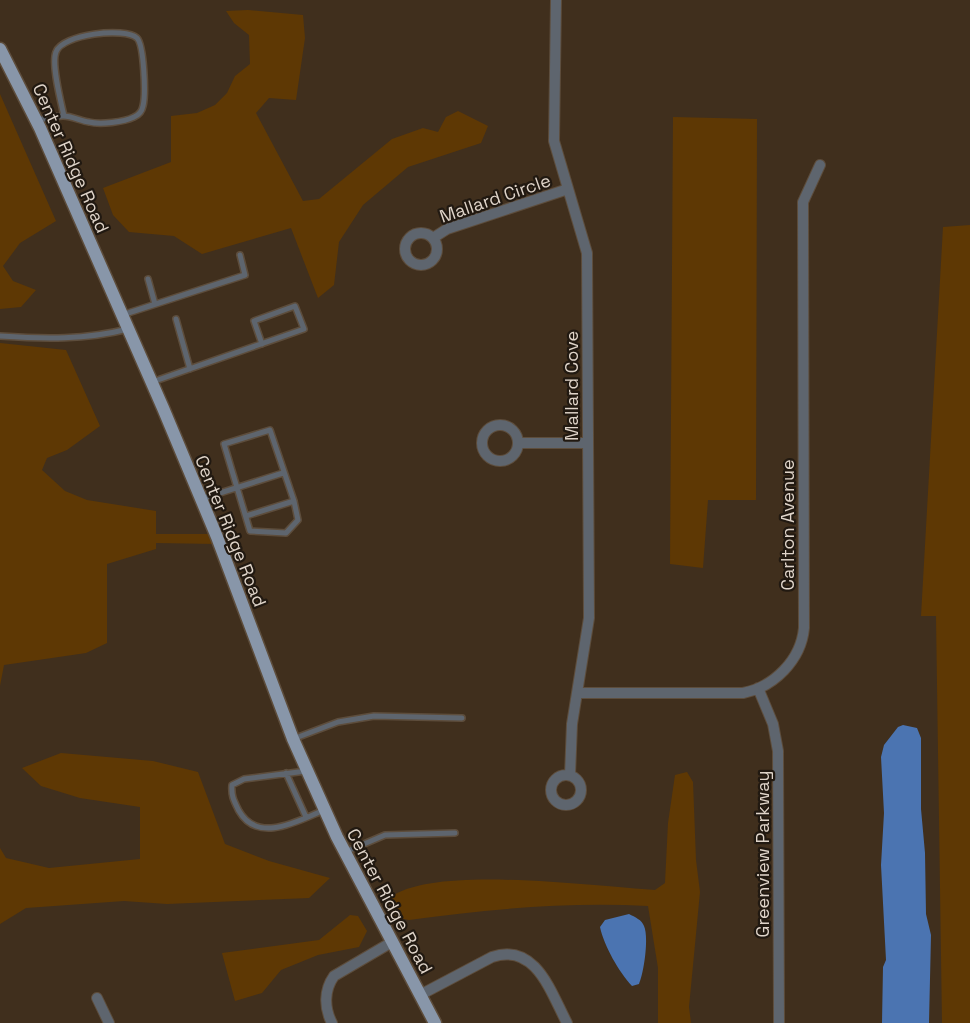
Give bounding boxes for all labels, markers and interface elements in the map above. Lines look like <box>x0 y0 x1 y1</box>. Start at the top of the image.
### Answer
street label: Center Ridge Road <box>28 80 114 236</box>
street label: Mallard Circle <box>436 168 554 228</box>
street label: Mallard Cove <box>560 331 583 441</box>
street label: Center Ridge Road <box>190 452 272 610</box>
street label: Carlton Avenue <box>776 459 799 591</box>
street label: Greenview Parkway <box>751 771 774 937</box>
street label: Center Ridge Road <box>342 824 438 978</box>

